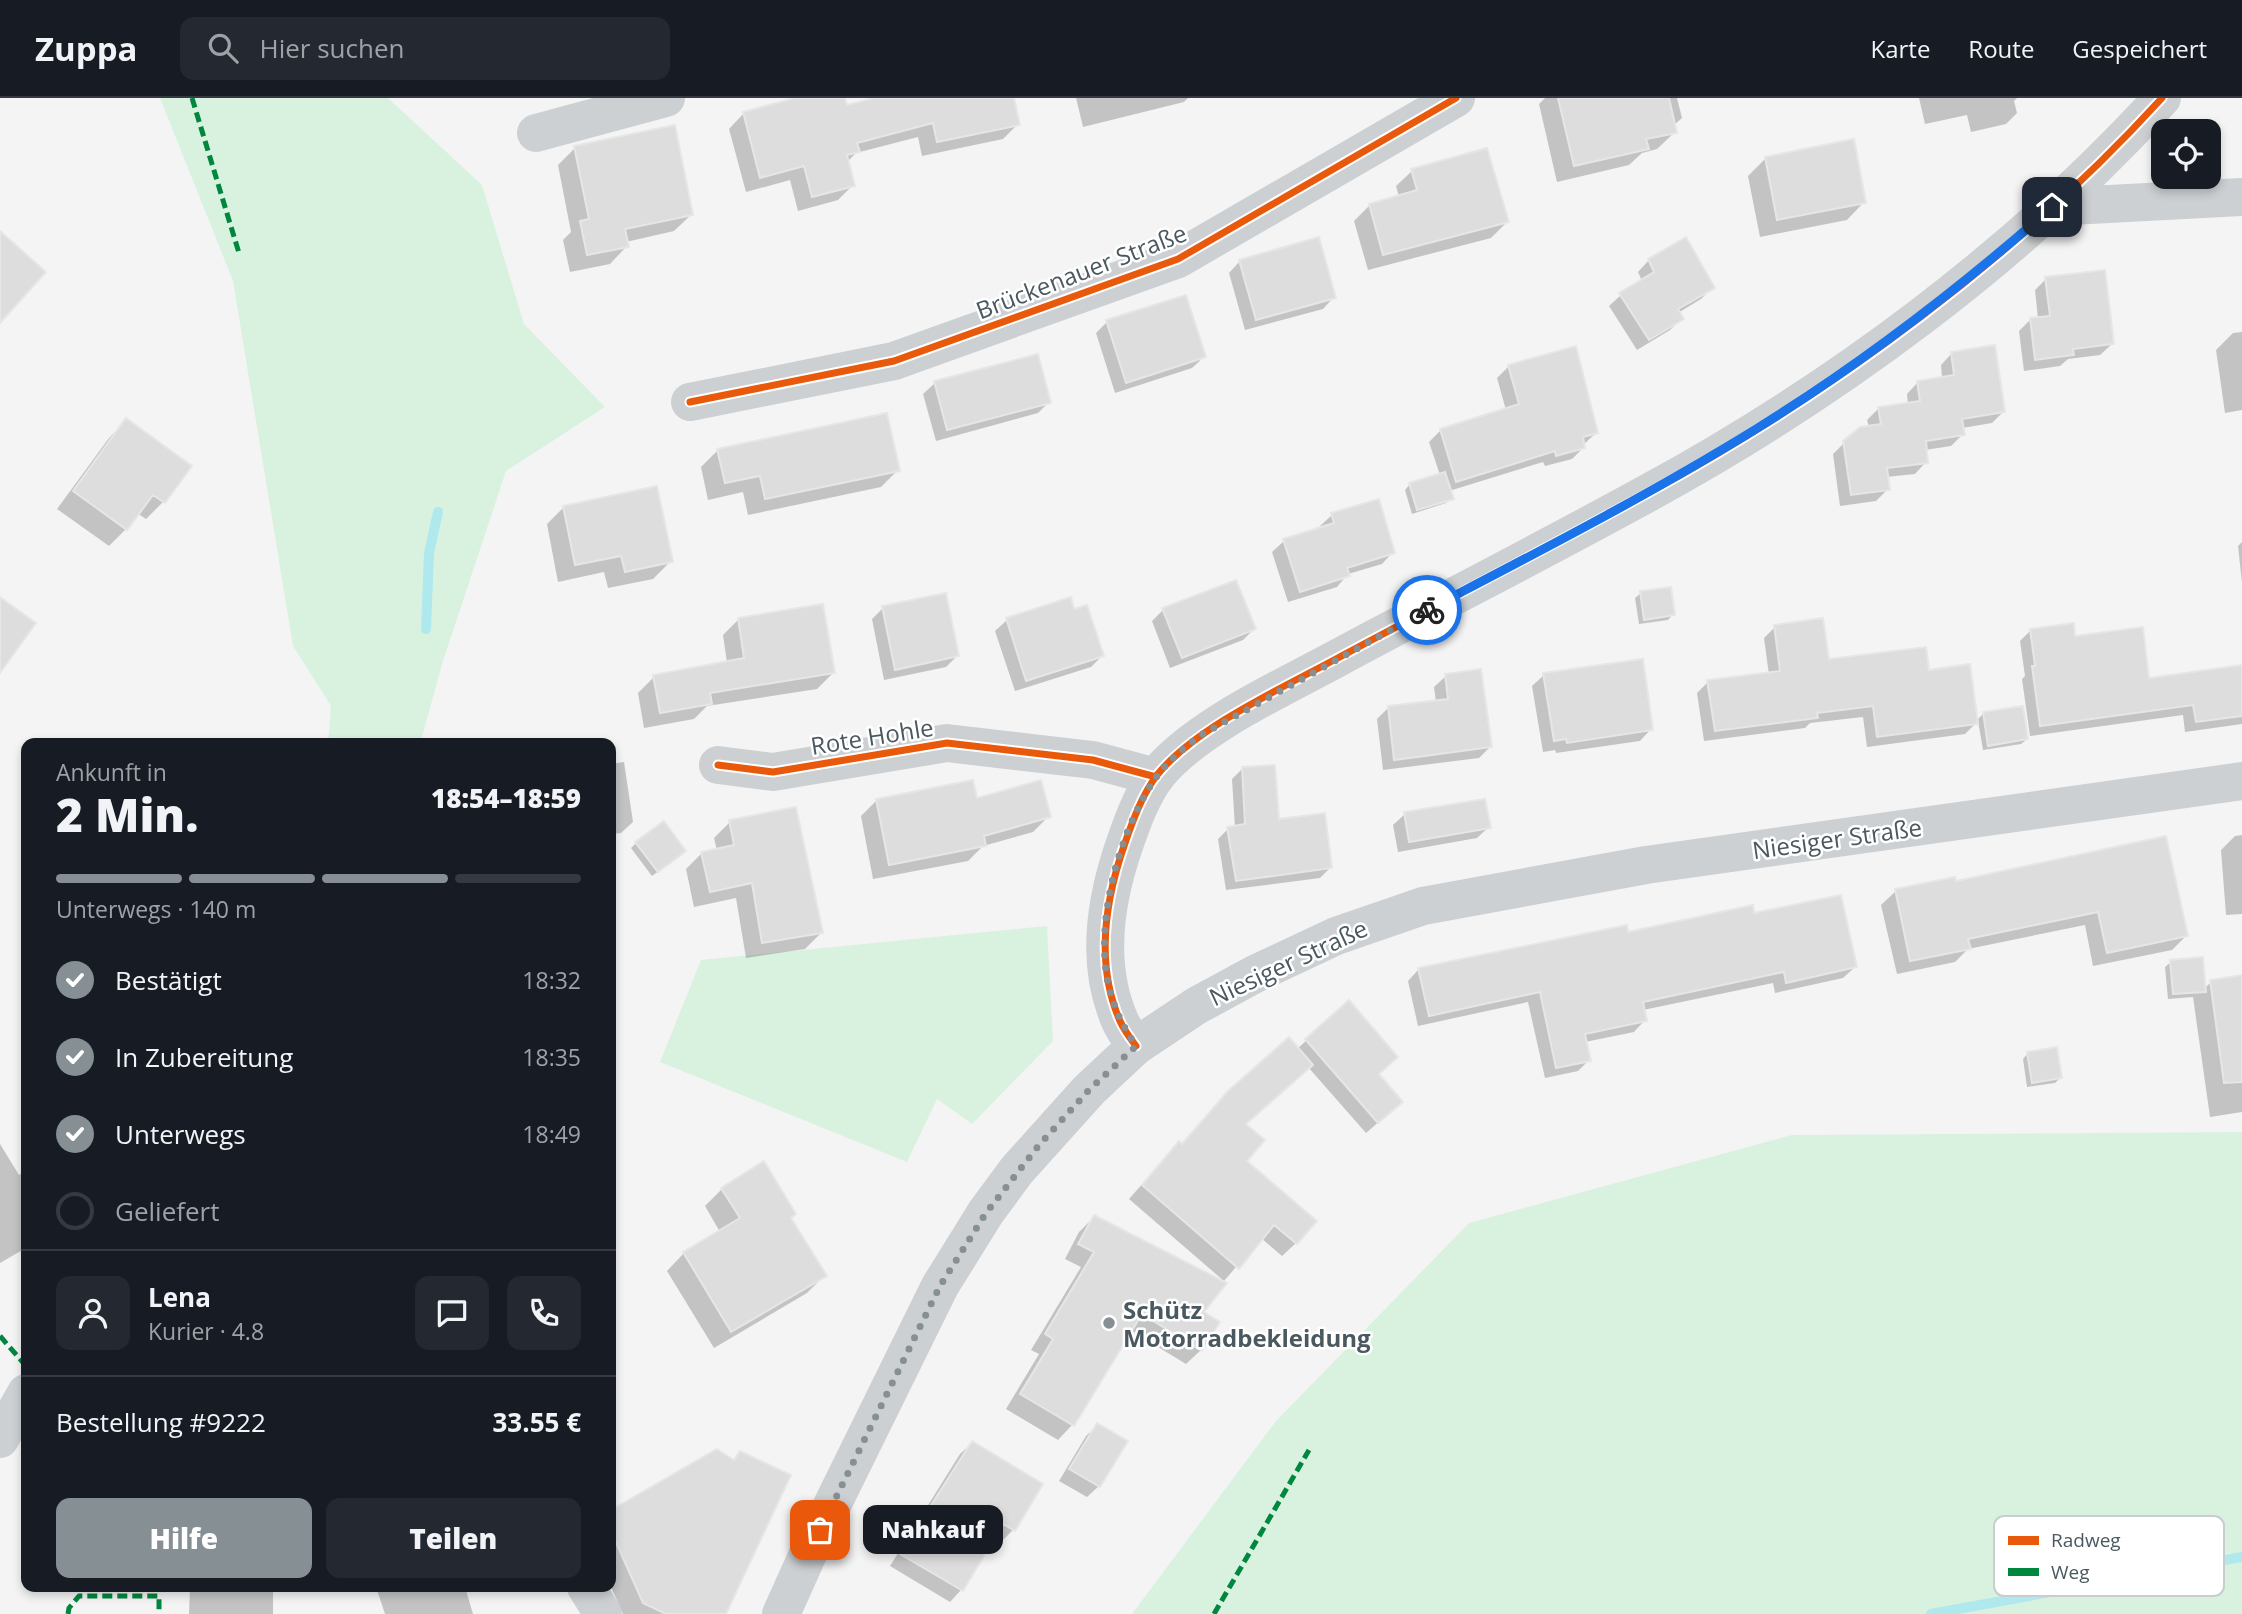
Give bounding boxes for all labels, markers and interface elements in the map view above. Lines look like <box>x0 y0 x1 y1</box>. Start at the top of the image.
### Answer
search box <box>180 17 670 80</box>
text: Zuppa <box>35 26 138 71</box>
icon: search <box>204 29 242 67</box>
text: Hier suchen <box>260 30 405 66</box>
text: Karte <box>1870 32 1930 65</box>
text: Route <box>1968 32 2034 65</box>
text: Gespeichert <box>2072 32 2207 65</box>
map controls <box>2151 119 2221 189</box>
button: locate <box>2151 119 2221 189</box>
pin <box>2022 177 2082 237</box>
icon: home <box>2033 188 2071 226</box>
street label: Brückenauer Straße <box>971 216 1191 326</box>
courier <box>1392 575 1462 645</box>
icon: bike <box>1408 591 1446 629</box>
street label: Rote Hohle <box>808 710 936 762</box>
text: Ankunft in <box>56 756 167 788</box>
text: 18:54–18:59 <box>431 780 581 816</box>
text: 2 Min. <box>56 783 198 845</box>
street label: Niesiger Straße <box>1750 810 1924 866</box>
text: Unterwegs · 140 m <box>56 893 256 925</box>
street label: Niesiger Straße <box>1204 911 1372 1013</box>
icon: check <box>56 961 94 999</box>
text: Bestätigt <box>115 962 222 998</box>
text: 18:32 <box>522 964 581 996</box>
icon: check <box>56 1038 94 1076</box>
text: In Zubereitung <box>115 1039 293 1075</box>
text: 18:35 <box>522 1041 581 1073</box>
icon: check <box>56 1115 94 1153</box>
text: Unterwegs <box>115 1116 246 1152</box>
text: 18:49 <box>522 1118 581 1150</box>
text: Geliefert <box>115 1193 219 1229</box>
button: person <box>56 1276 130 1350</box>
button: chat <box>415 1276 489 1350</box>
button: phone <box>507 1276 581 1350</box>
text: Lena <box>148 1279 211 1315</box>
place label: Schütz Motorradbekleidung <box>1123 1293 1371 1354</box>
text: Kurier · 4.8 <box>148 1315 264 1347</box>
marker: Schütz Motorradbekleidung <box>1101 1315 1117 1331</box>
text: Bestellung #9222 <box>56 1404 266 1440</box>
text: 33.55 € <box>493 1404 581 1440</box>
button: Hilfe <box>56 1498 312 1578</box>
button: Teilen <box>326 1498 581 1578</box>
pin <box>790 1500 850 1560</box>
callout: Nahkauf <box>862 1506 1002 1554</box>
icon: bag <box>801 1511 839 1549</box>
text: Nahkauf <box>881 1513 985 1545</box>
legend <box>1994 1516 2224 1596</box>
text: Radweg <box>2051 1527 2121 1553</box>
text: Weg <box>2051 1559 2090 1585</box>

